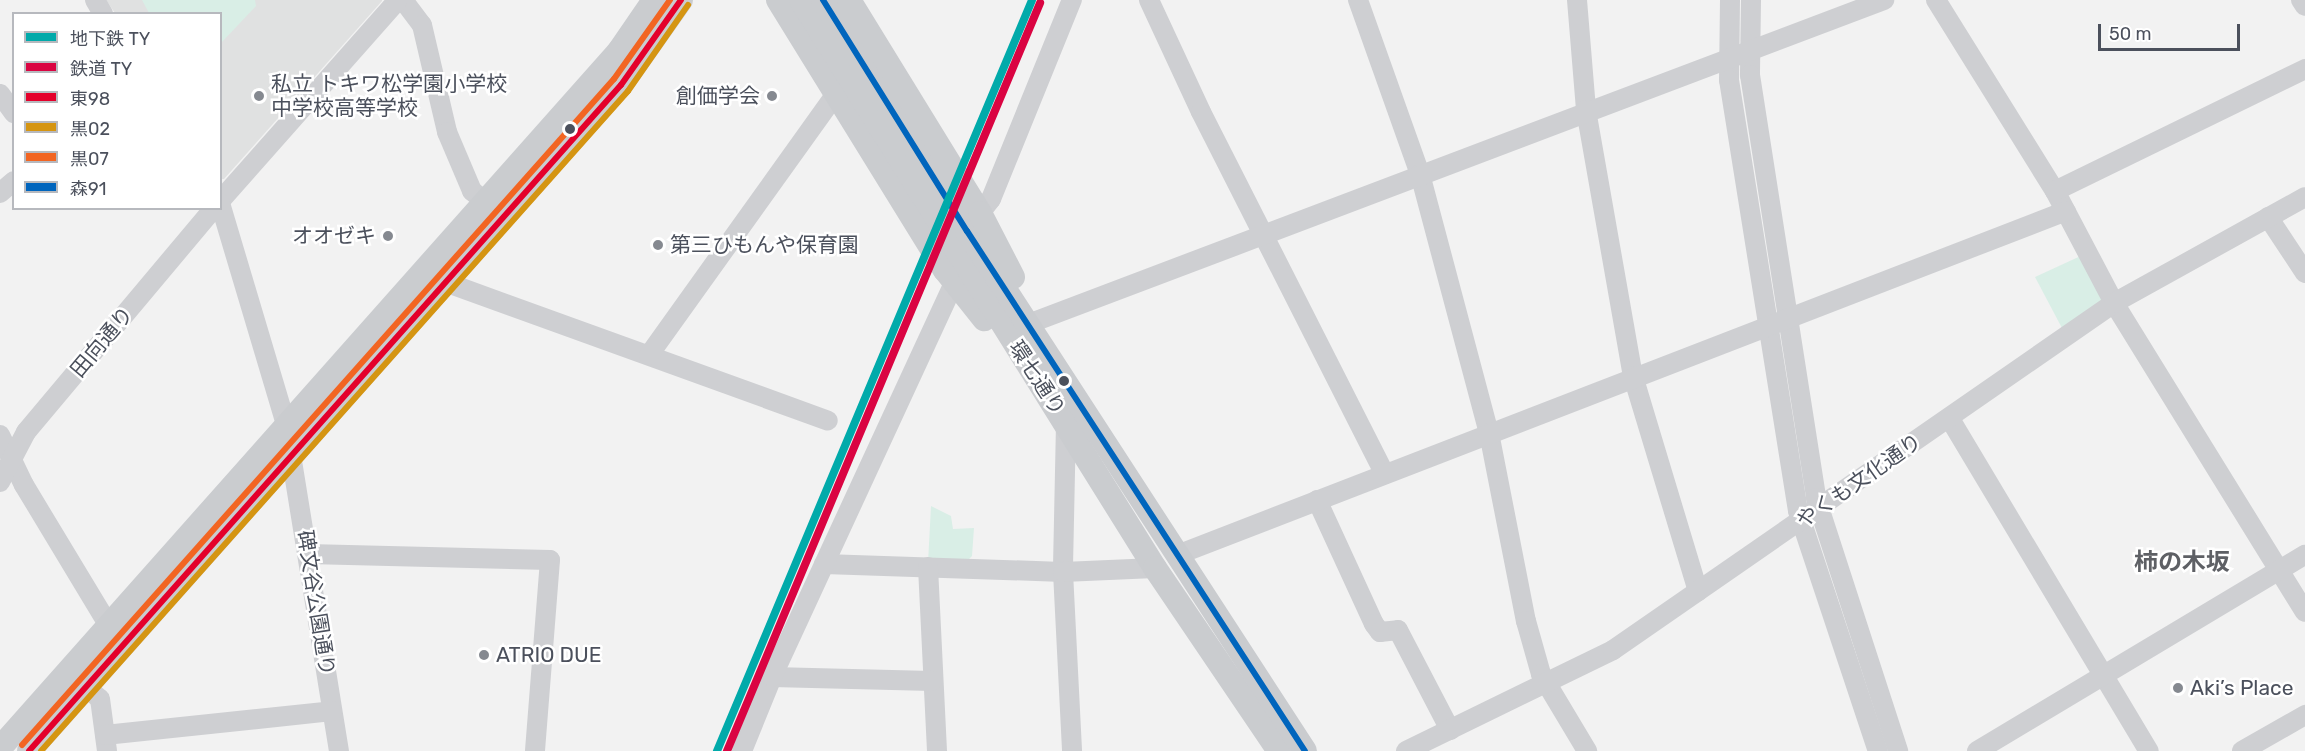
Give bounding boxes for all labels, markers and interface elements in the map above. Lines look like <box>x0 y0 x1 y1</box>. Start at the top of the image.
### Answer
legend <box>12 12 222 210</box>
scale bar <box>2101 12 2244 50</box>
text: 50 m <box>2109 23 2152 45</box>
text: 地下鉄 TY <box>70 28 150 50</box>
text: 鉄道 TY <box>70 58 132 80</box>
place label: 私立 トキワ松学園小学校 中学校高等学校 <box>271 71 507 121</box>
place label: 創価学会 <box>676 83 760 109</box>
text: 東98 <box>70 88 110 110</box>
marker: 私立 トキワ松学園小学校 中学校高等学校 <box>252 89 266 103</box>
marker: 創価学会 <box>765 89 779 103</box>
text: 黒02 <box>70 118 110 140</box>
unlabelled marker <box>564 123 576 135</box>
text: 黒07 <box>70 148 109 170</box>
text: 森91 <box>70 178 106 200</box>
place label: オオゼキ <box>292 223 376 249</box>
marker: オオゼキ <box>381 229 395 243</box>
place label: 第三ひもんや保育園 <box>670 232 859 258</box>
marker: 第三ひもんや保育園 <box>651 238 665 252</box>
street label: 田向通り <box>65 302 139 382</box>
street label: 環七通り <box>1004 336 1070 420</box>
unlabelled marker <box>1058 375 1070 387</box>
street label: やくも文化通り <box>1792 429 1926 533</box>
street label: 碑文谷公園通り <box>292 528 340 678</box>
district label: 柿の木坂 <box>2134 549 2230 577</box>
place label: ATRIO DUE <box>496 642 601 668</box>
marker: ATRIO DUE <box>477 648 491 662</box>
place label: Aki’s Place <box>2190 675 2293 701</box>
marker: Aki’s Place <box>2171 681 2185 695</box>

